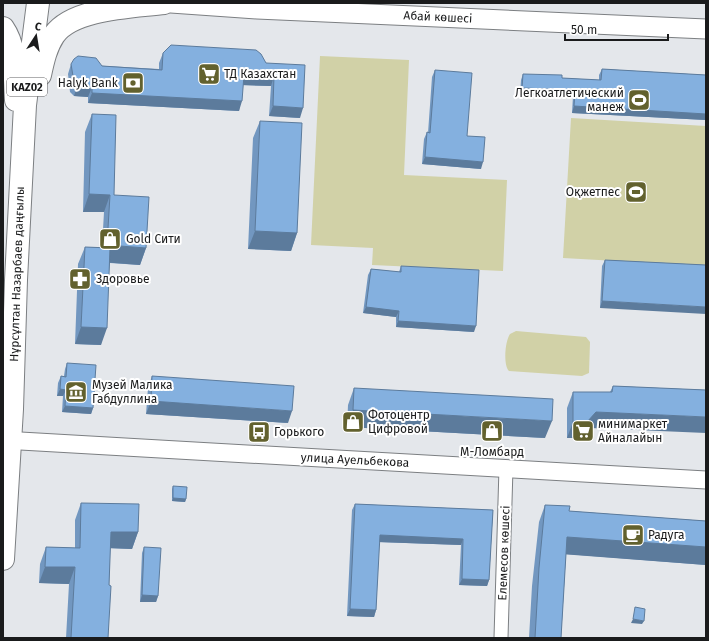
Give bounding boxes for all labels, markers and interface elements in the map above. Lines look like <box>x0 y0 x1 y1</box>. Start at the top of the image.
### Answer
street label: Абай көшесі <box>403 8 473 26</box>
north arrow <box>16 16 56 56</box>
scale bar <box>565 16 668 42</box>
text: С <box>34 20 43 34</box>
text: 50 m <box>571 23 597 37</box>
supermarket icon: ТД Казахстан <box>196 61 222 87</box>
place label: ТД Казахстан <box>224 67 296 81</box>
bank icon: Halyk Bank <box>120 70 146 96</box>
place label: Halyk Bank <box>58 76 119 90</box>
road number: KАZ02 <box>7 78 47 96</box>
place label: Легкоатлетический манеж <box>515 86 624 114</box>
sports icon: Легкоатлетический манеж <box>626 87 652 113</box>
sports icon: Оқжетпес <box>623 179 649 205</box>
place label: Оқжетпес <box>566 185 620 199</box>
street label: Нұрсұлтан Назарбаев даңғылы <box>7 186 27 362</box>
shop icon: Gold Сити <box>97 226 123 252</box>
place label: Gold Сити <box>126 232 181 246</box>
pharmacy icon: Здоровье <box>67 266 93 292</box>
place label: Здоровье <box>96 272 150 286</box>
place label: Музей Малика Габдуллина <box>92 378 173 406</box>
museum icon: Музей Малика Габдуллина <box>63 379 89 405</box>
place label: Фотоцентр Цифровой <box>368 408 430 436</box>
shop icon: Фотоцентр Цифровой <box>340 409 366 435</box>
place label: минимаркет Айналайын <box>598 417 668 445</box>
shop icon: М-Ломбард <box>479 418 505 444</box>
supermarket icon: минимаркет Айналайын <box>570 418 596 444</box>
bus stop icon: Горького <box>246 419 272 445</box>
place label: Горького <box>274 425 324 439</box>
place label: М-Ломбард <box>460 445 524 459</box>
street label: улица Ауельбекова <box>300 450 410 470</box>
street label: Елемесов көшесі <box>495 505 513 601</box>
cafe icon: Радуга <box>620 522 646 548</box>
place label: Радуга <box>648 528 685 542</box>

